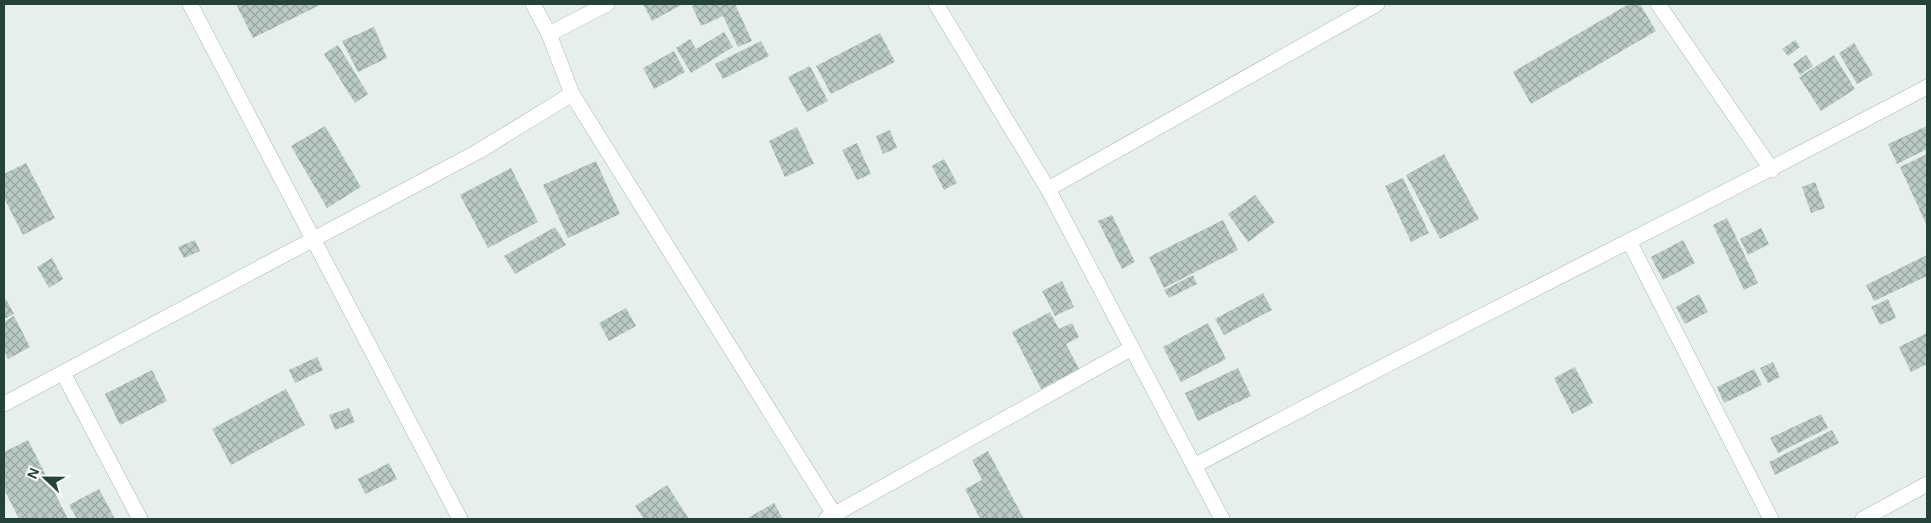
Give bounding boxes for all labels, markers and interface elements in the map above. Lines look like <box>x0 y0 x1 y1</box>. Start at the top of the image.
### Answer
north arrow <box>20 453 70 503</box>
text: N <box>24 465 42 481</box>

